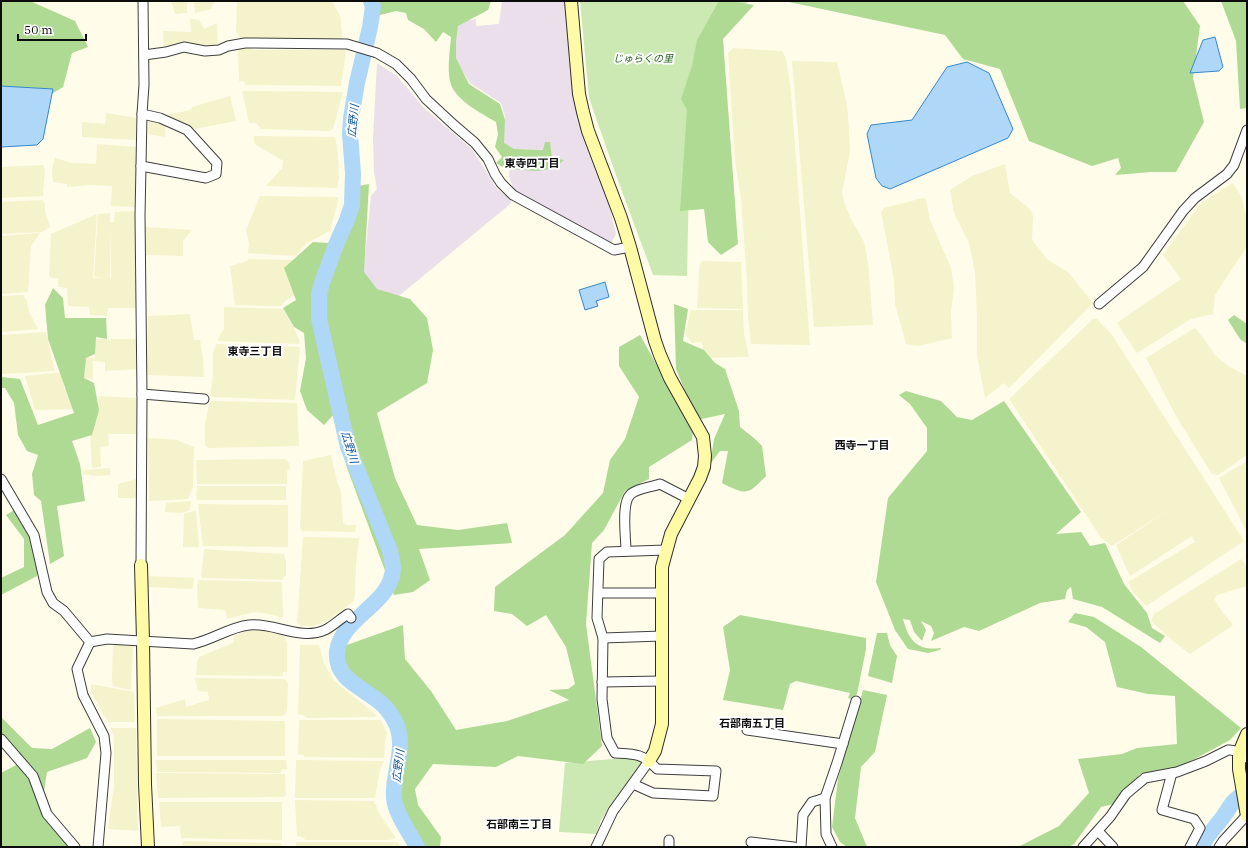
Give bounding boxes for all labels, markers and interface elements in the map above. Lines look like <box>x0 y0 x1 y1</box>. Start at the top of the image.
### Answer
scale bar <box>18 16 86 42</box>
text: 50 m <box>24 22 53 37</box>
park label: じゅらくの里 <box>613 52 674 65</box>
water label: 広野川 <box>345 103 361 138</box>
district label: 東寺四丁目 <box>505 156 560 170</box>
district label: 東寺三丁目 <box>228 344 283 358</box>
water label: 広野川 <box>338 429 362 466</box>
district label: 西寺一丁目 <box>835 438 890 452</box>
district label: 石部南五丁目 <box>719 716 785 730</box>
water label: 広野川 <box>389 748 407 783</box>
district label: 石部南三丁目 <box>486 817 552 831</box>

